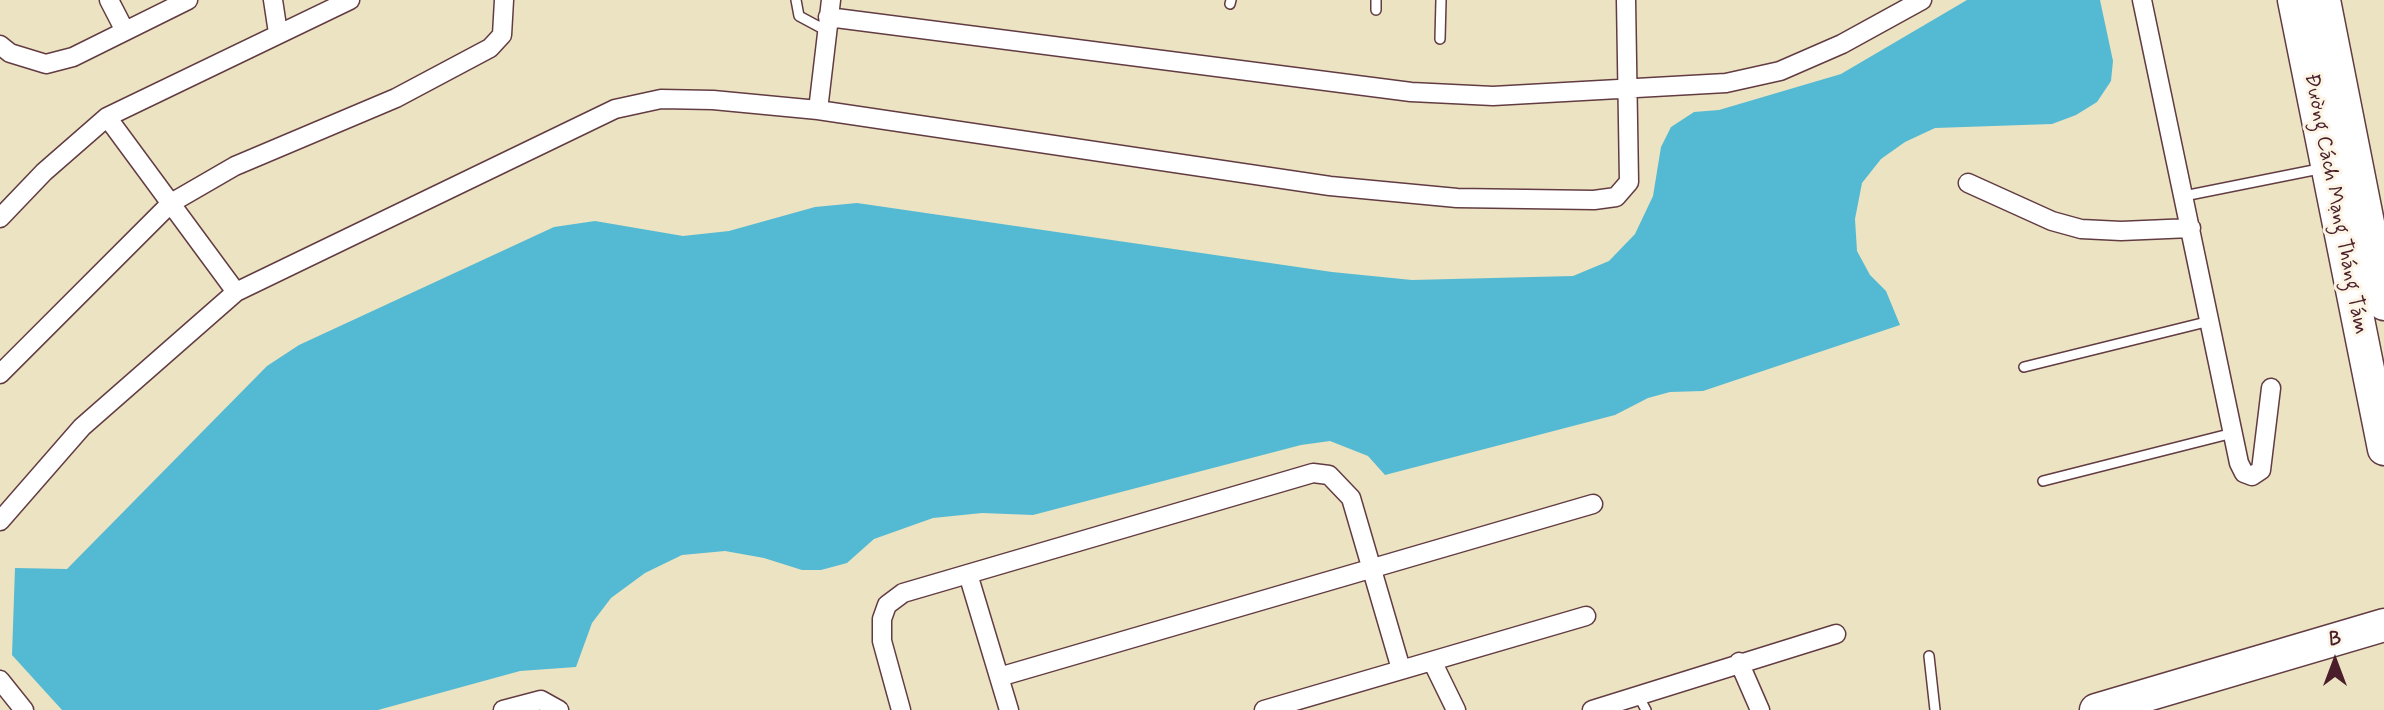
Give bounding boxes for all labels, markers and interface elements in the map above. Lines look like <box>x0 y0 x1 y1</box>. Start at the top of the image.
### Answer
street label: Đường Cách Mạng Tháng Tám <box>2297 72 2373 336</box>
north arrow <box>2300 626 2370 696</box>
text: B <box>2329 627 2341 652</box>

